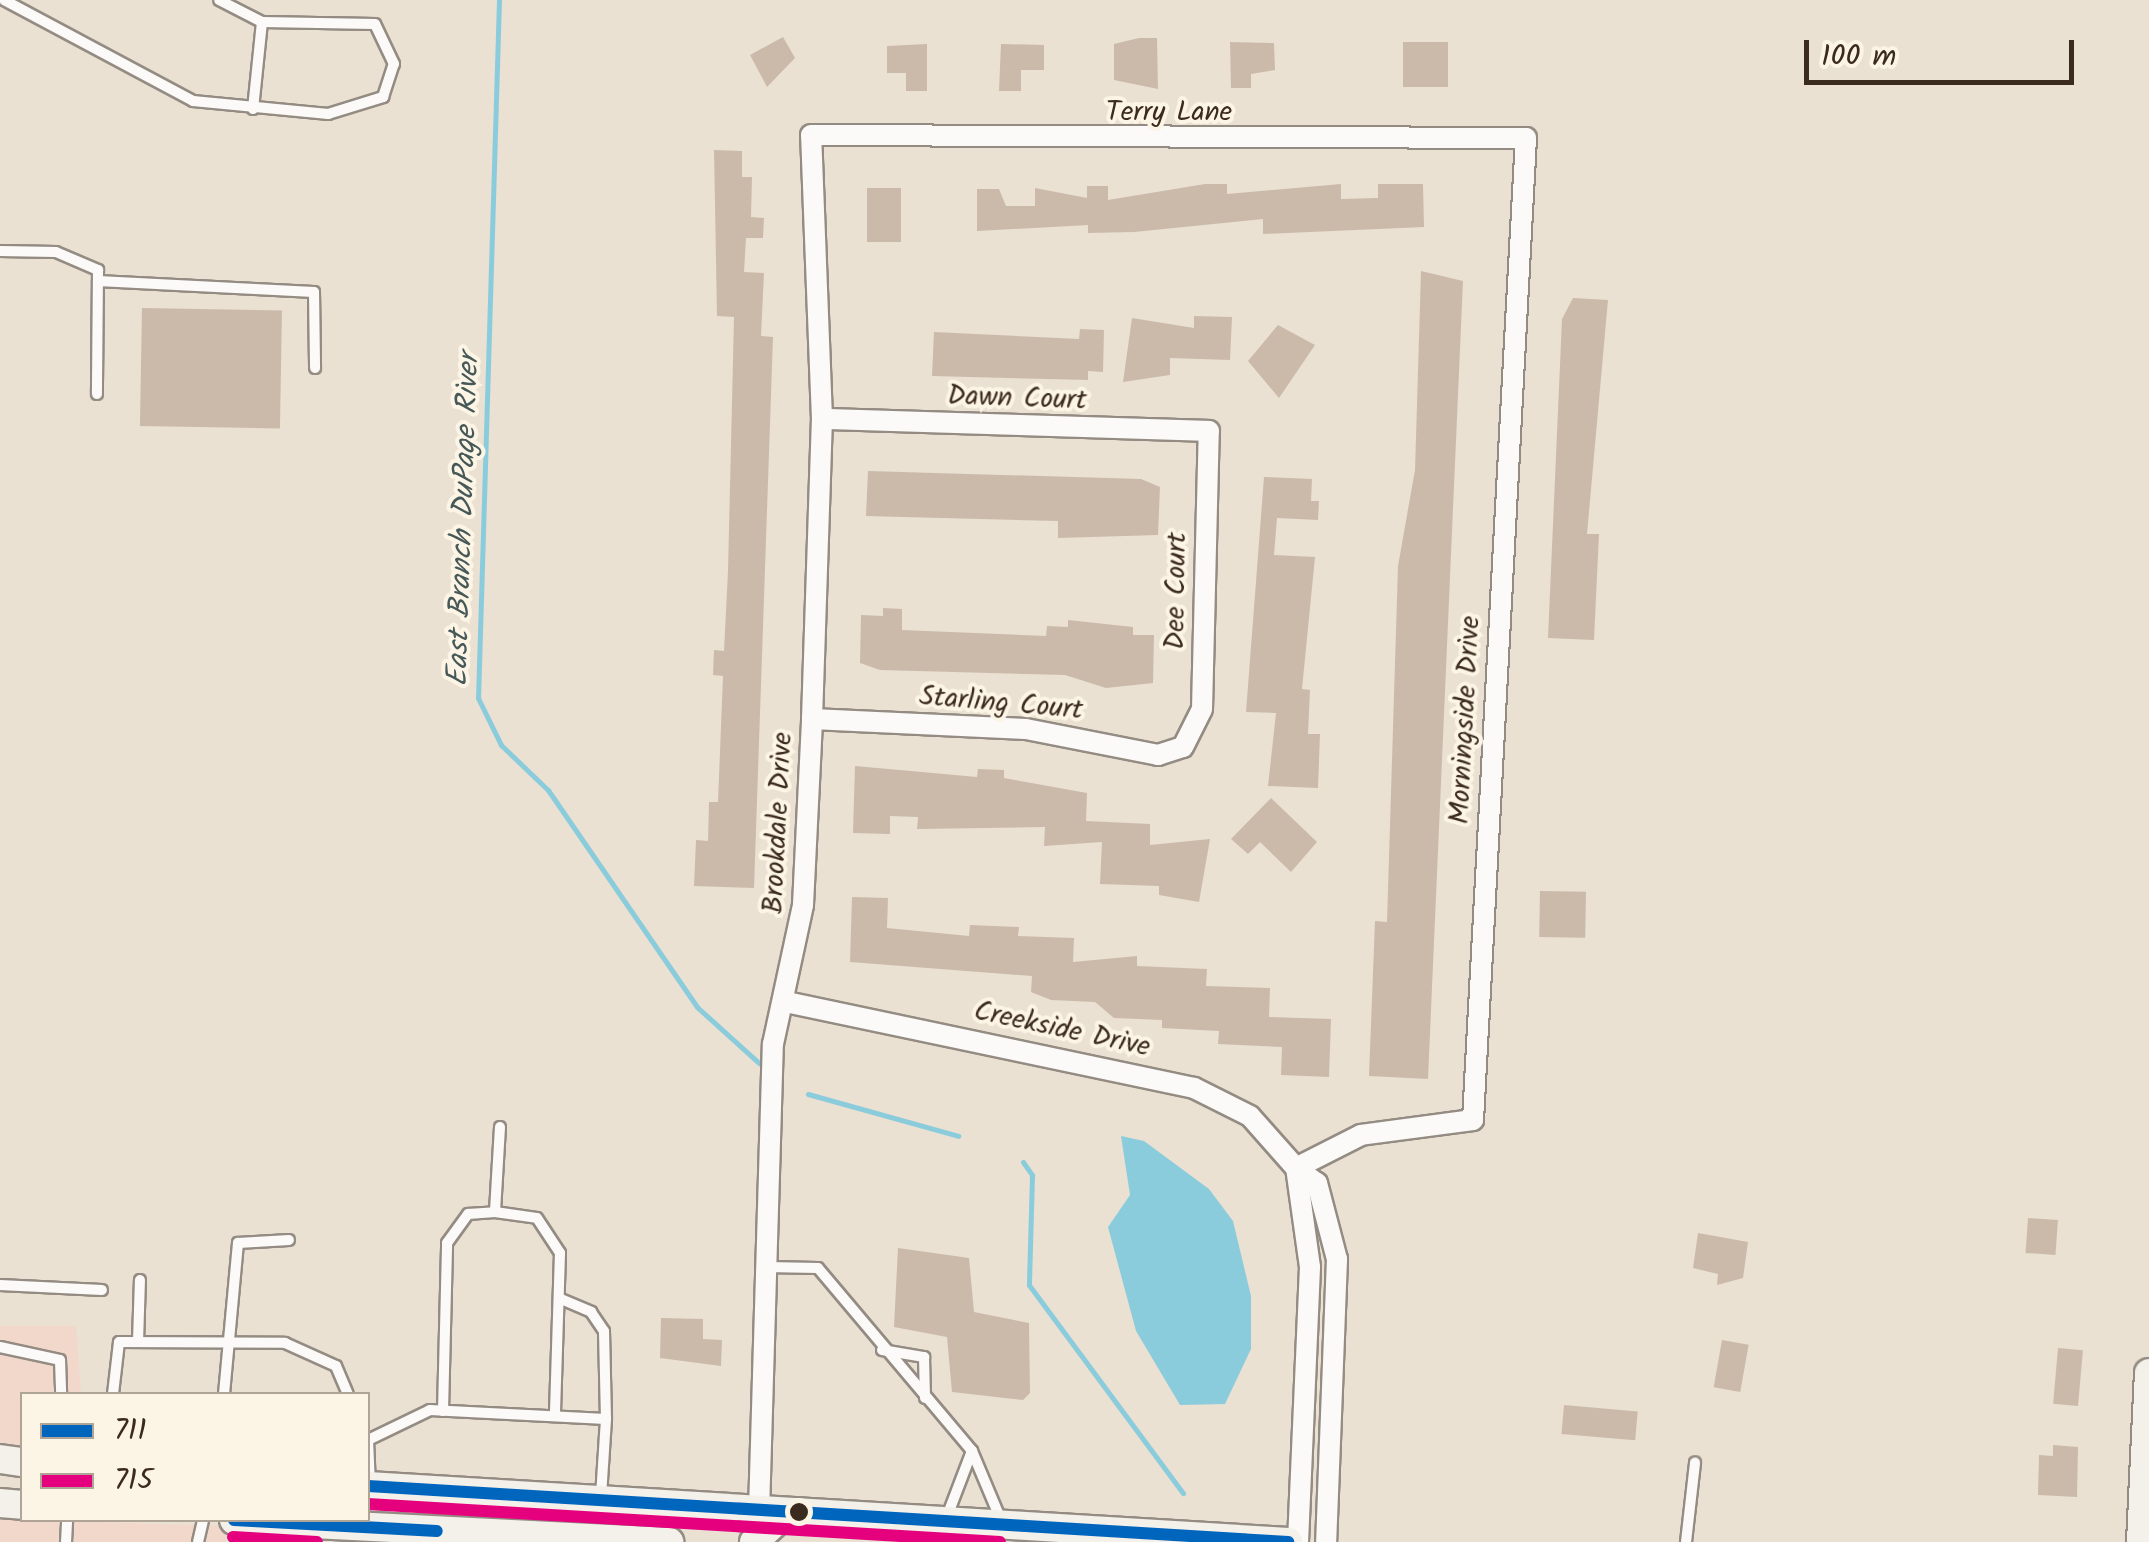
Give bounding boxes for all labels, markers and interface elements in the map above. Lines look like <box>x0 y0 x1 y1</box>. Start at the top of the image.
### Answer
scale bar <box>1809 20 2079 82</box>
text: 100 m <box>1821 33 1896 81</box>
street label: Terry Lane <box>1106 96 1232 130</box>
water label: East Branch DuPage River <box>440 353 488 687</box>
street label: Dawn Court <box>947 380 1087 418</box>
street label: Dee Court <box>1159 532 1195 650</box>
street label: Morningside Drive <box>1444 615 1488 825</box>
street label: Starling Court <box>918 680 1084 728</box>
street label: Brookdale Drive <box>757 731 801 915</box>
street label: Creekside Drive <box>971 995 1153 1065</box>
legend <box>20 1392 370 1522</box>
text: 711 <box>114 1407 147 1455</box>
text: 715 <box>114 1457 153 1505</box>
unlabelled marker <box>789 1502 809 1522</box>

